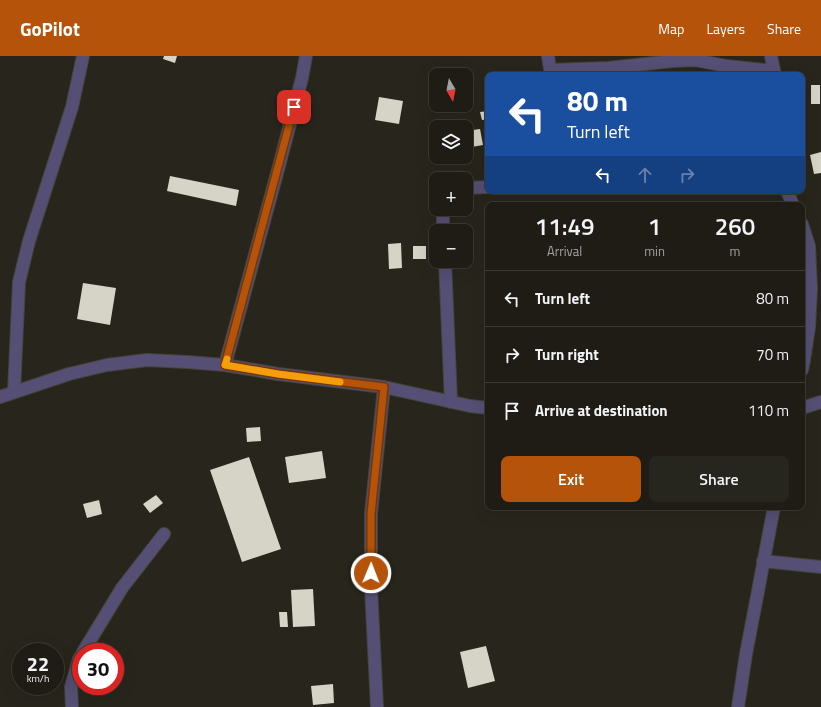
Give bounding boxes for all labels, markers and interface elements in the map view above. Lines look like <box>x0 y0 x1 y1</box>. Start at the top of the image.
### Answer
text: GoPilot <box>20 14 80 43</box>
text: Map <box>658 18 684 39</box>
text: Layers <box>706 18 745 39</box>
text: Share <box>767 18 801 39</box>
north arrow <box>429 68 473 112</box>
map controls <box>429 68 473 268</box>
text: 80 m <box>567 79 628 122</box>
icon: left <box>501 88 553 140</box>
pin <box>277 90 311 124</box>
icon: arrive <box>283 96 305 118</box>
text: Turn left <box>567 118 630 145</box>
button: layers <box>429 120 473 164</box>
icon: left <box>592 164 614 186</box>
icon: ahead <box>634 164 656 186</box>
icon: right <box>676 164 698 186</box>
button: + <box>429 172 473 216</box>
text: 11:49 <box>535 208 594 244</box>
text: 1 <box>648 208 661 244</box>
text: 260 <box>715 208 755 244</box>
button: − <box>429 224 473 268</box>
text: Arrival <box>547 241 582 261</box>
text: min <box>644 241 665 261</box>
text: m <box>730 241 740 261</box>
text: Turn left <box>535 287 590 310</box>
text: 80 m <box>756 287 789 310</box>
icon: left <box>501 288 523 310</box>
text: Turn right <box>535 343 599 366</box>
text: 70 m <box>756 343 789 366</box>
icon: right <box>501 344 523 366</box>
text: Arrive at destination <box>535 399 668 422</box>
text: 110 m <box>748 399 789 422</box>
icon: arrive <box>501 400 523 422</box>
button: Exit <box>501 456 641 502</box>
button: Share <box>649 456 789 502</box>
position arrow <box>350 552 392 594</box>
speed limit sign: 30 <box>72 643 124 695</box>
text: 22 <box>27 648 49 679</box>
text: km/h <box>27 671 49 686</box>

